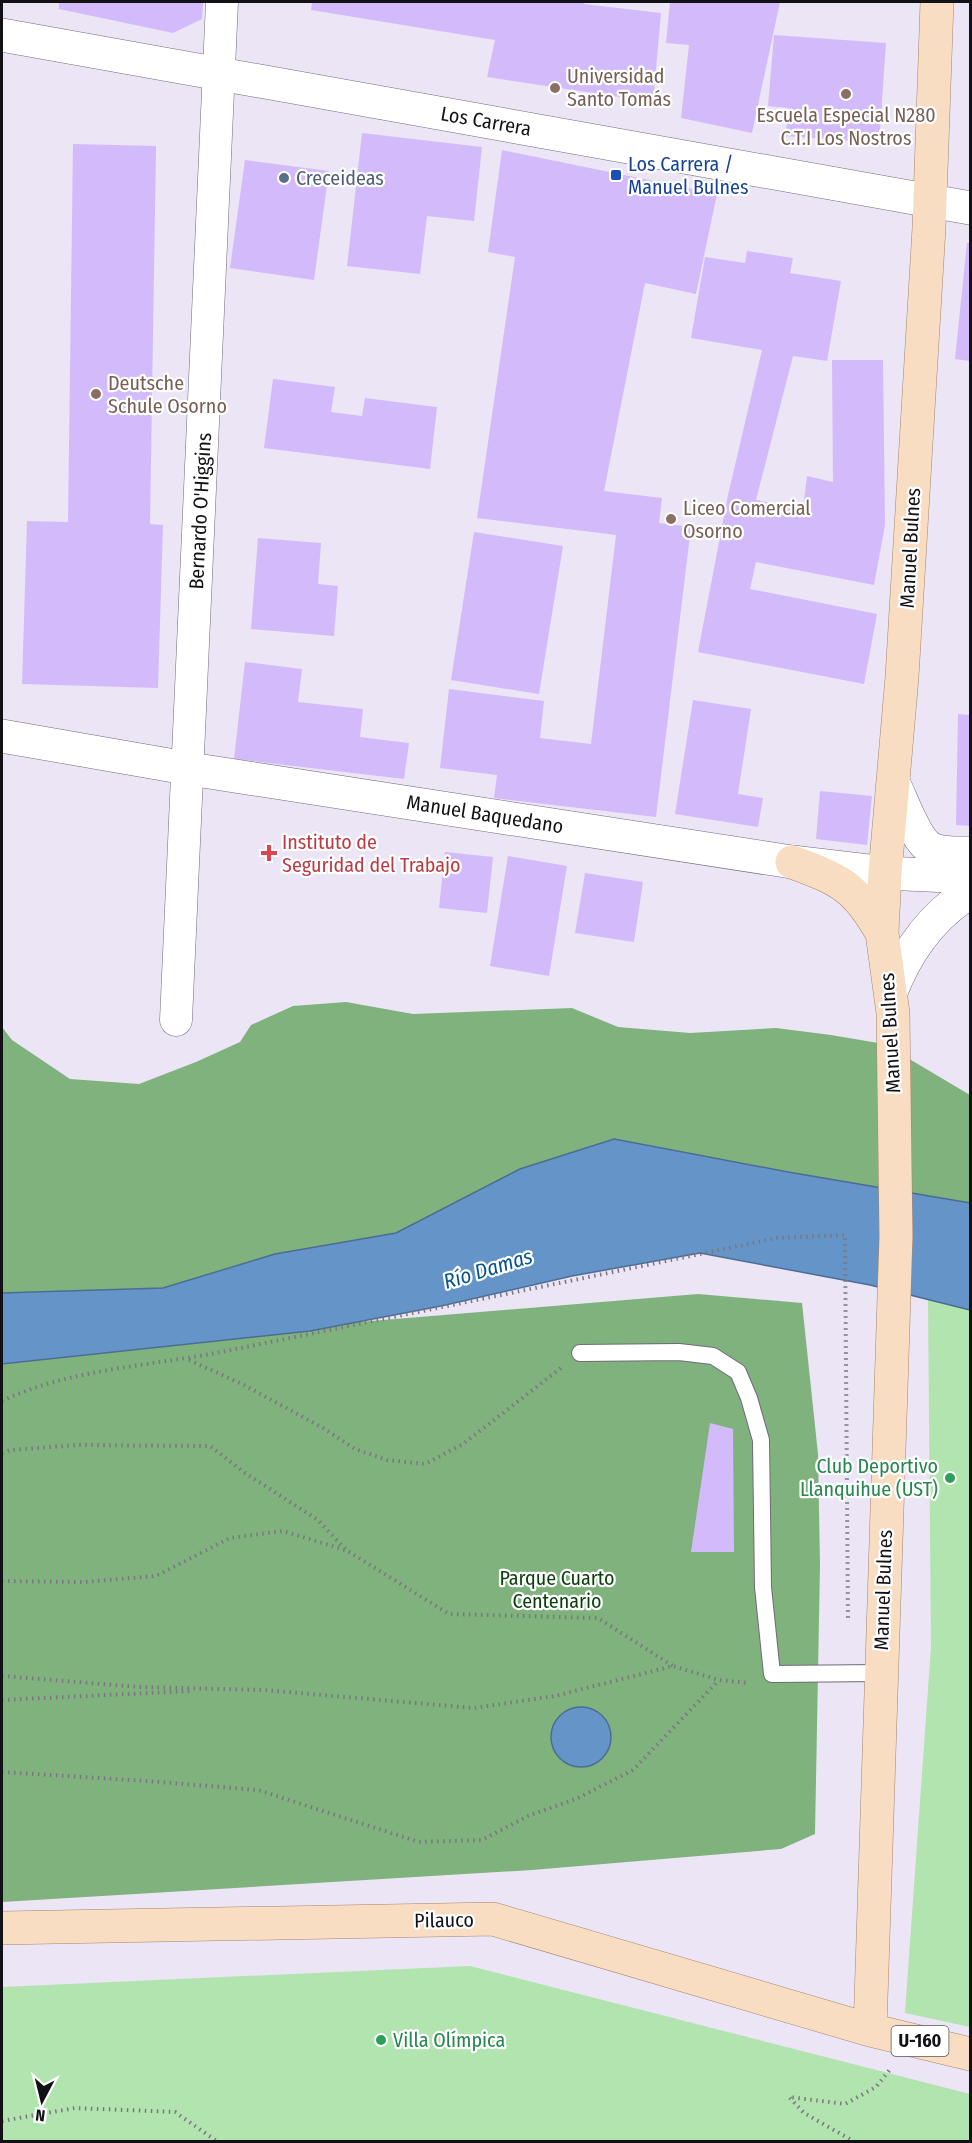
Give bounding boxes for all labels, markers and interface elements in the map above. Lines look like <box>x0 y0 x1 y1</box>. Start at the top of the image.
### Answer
place label: Universidad Santo Tomás <box>567 64 671 111</box>
marker: Universidad Santo Tomás <box>548 81 562 95</box>
marker: Escuela Especial N280 C.T.I Los Nostros <box>839 87 853 101</box>
street label: Los Carrera <box>439 101 533 141</box>
place label: Escuela Especial N280 C.T.I Los Nostros <box>756 103 936 150</box>
place label: Los Carrera / Manuel Bulnes <box>628 152 749 199</box>
place label: Creceideas <box>296 166 384 190</box>
marker: Los Carrera / Manuel Bulnes <box>609 168 623 182</box>
marker: Creceideas <box>277 171 291 185</box>
place label: Deutsche Schule Osorno <box>108 371 227 418</box>
marker: Deutsche Schule Osorno <box>89 387 103 401</box>
street label: Bernardo O'Higgins <box>184 432 216 590</box>
street label: Manuel Bulnes <box>895 487 925 609</box>
place label: Liceo Comercial Osorno <box>683 496 811 543</box>
marker: Liceo Comercial Osorno <box>664 512 678 526</box>
street label: Manuel Baquedano <box>405 790 565 838</box>
place label: Instituto de Seguridad del Trabajo <box>282 830 460 877</box>
marker: Instituto de Seguridad del Trabajo <box>260 844 278 862</box>
street label: Manuel Bulnes <box>875 972 905 1094</box>
water label: Río Damas <box>440 1243 536 1295</box>
place label: Club Deportivo Llanquihue (UST) <box>800 1454 938 1501</box>
marker: Club Deportivo Llanquihue (UST) <box>943 1471 957 1485</box>
street label: Manuel Bulnes <box>869 1529 897 1651</box>
park label: Parque Cuarto Centenario <box>499 1566 615 1613</box>
street label: Pilauco <box>414 1907 474 1933</box>
road number: U-160 <box>892 2026 948 2056</box>
place label: Villa Olímpica <box>393 2028 505 2052</box>
marker: Villa Olímpica <box>374 2033 388 2047</box>
north arrow <box>12 2071 72 2131</box>
text: N <box>34 2105 46 2125</box>

